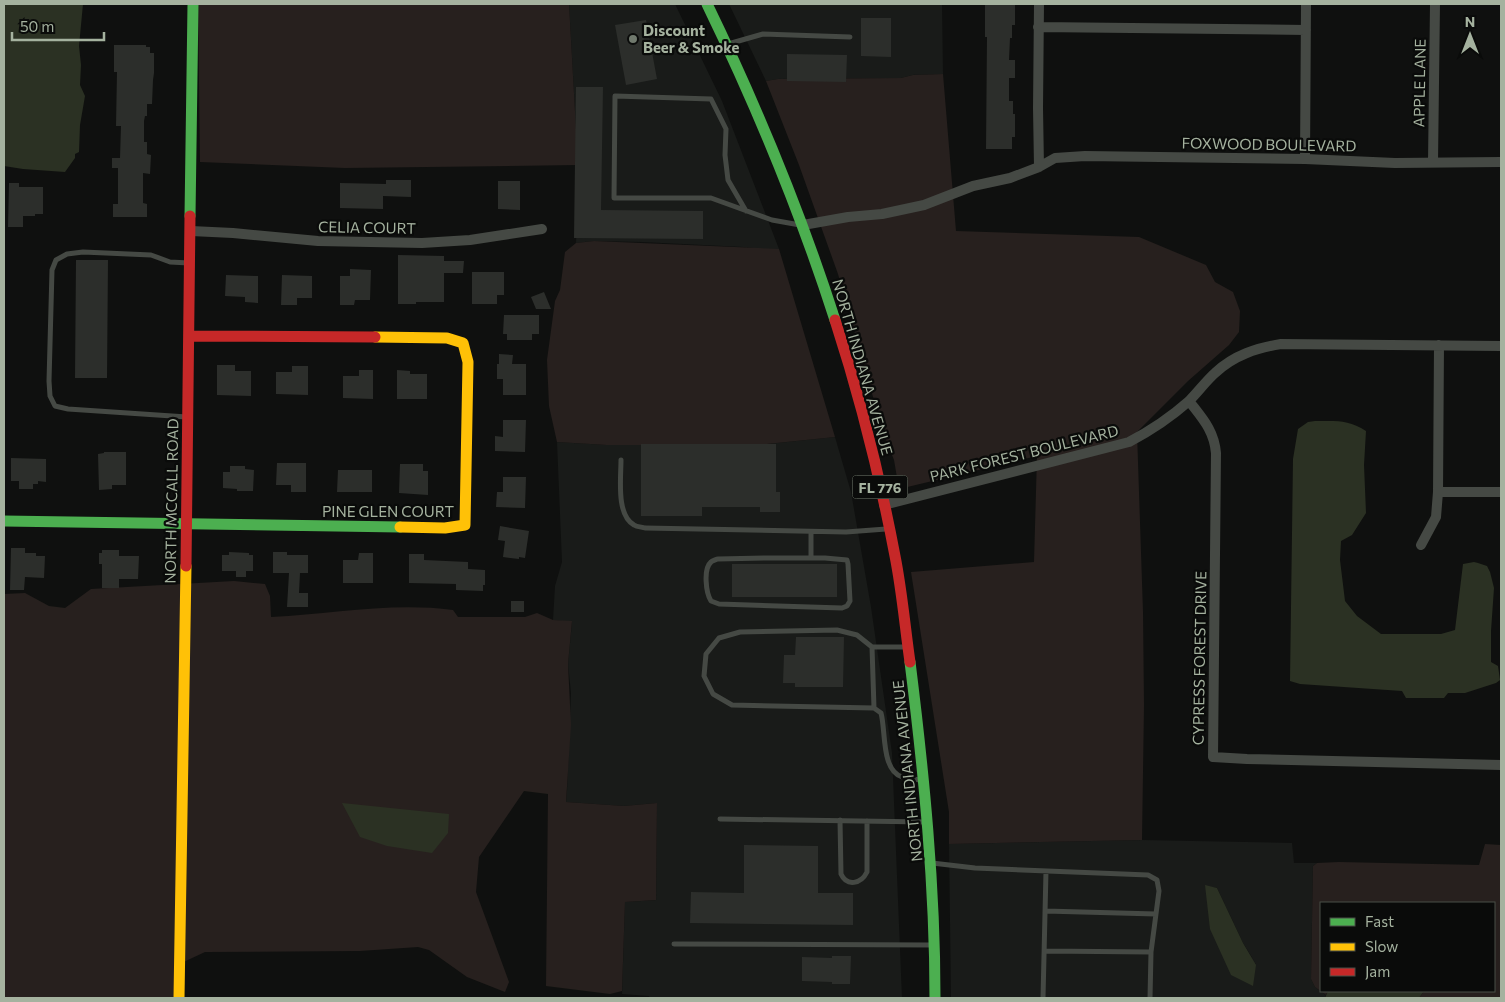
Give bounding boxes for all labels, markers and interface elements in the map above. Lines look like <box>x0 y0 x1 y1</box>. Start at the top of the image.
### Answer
scale bar <box>12 10 105 42</box>
north arrow <box>1445 10 1495 60</box>
text: N <box>1465 13 1475 30</box>
text: 50 m <box>20 17 54 35</box>
place label: Discount Beer & Smoke <box>643 21 739 56</box>
marker: Discount Beer & Smoke <box>627 33 639 45</box>
street label: APPLE LANE <box>1409 38 1429 127</box>
street label: FOXWOOD BOULEVARD <box>1181 133 1357 155</box>
street label: CELIA COURT <box>318 217 417 237</box>
street label: NORTH INDIANA AVENUE <box>829 277 897 457</box>
street label: NORTH MCCALL ROAD <box>161 418 181 584</box>
street label: PARK FOREST BOULEVARD <box>928 421 1120 485</box>
road number: FL 776 <box>852 476 908 498</box>
street label: PINE GLEN COURT <box>322 502 454 520</box>
street label: CYPRESS FOREST DRIVE <box>1188 571 1210 745</box>
street label: NORTH INDIANA AVENUE <box>889 679 925 863</box>
legend <box>1320 902 1495 992</box>
text: Fast <box>1365 912 1394 930</box>
text: Slow <box>1365 937 1398 955</box>
text: Jam <box>1365 962 1390 980</box>

